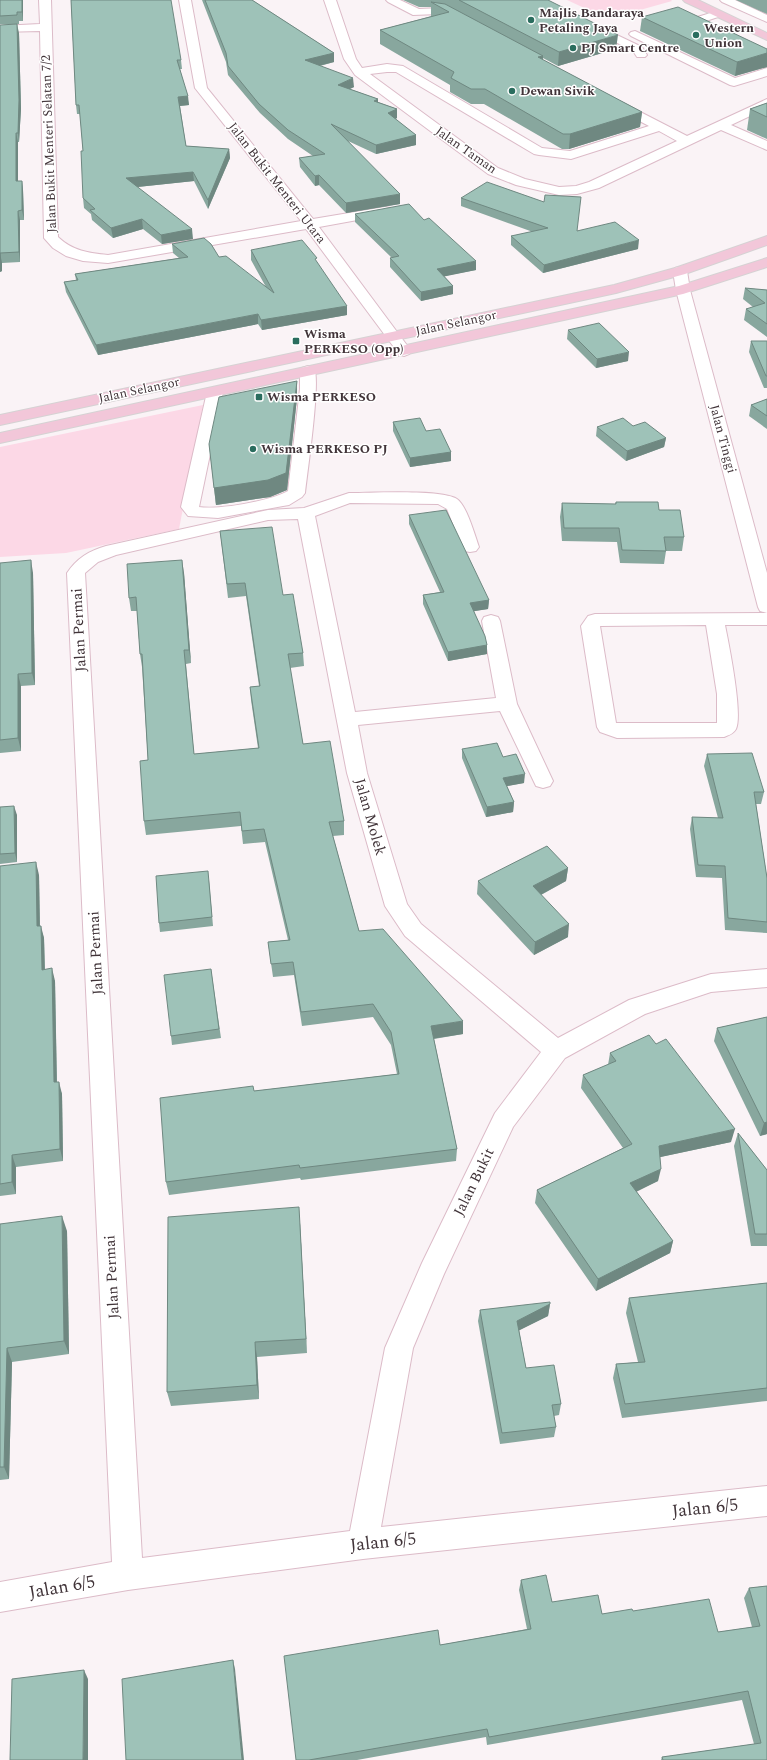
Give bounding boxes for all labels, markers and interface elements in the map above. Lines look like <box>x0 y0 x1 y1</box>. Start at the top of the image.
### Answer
place label: Majlis Bandaraya Petaling Jaya <box>539 3 644 38</box>
marker: Majlis Bandaraya Petaling Jaya <box>526 15 536 25</box>
place label: Western Union <box>704 18 754 53</box>
marker: Western Union <box>691 30 701 40</box>
place label: PJ Smart Centre <box>581 38 679 58</box>
marker: PJ Smart Centre <box>568 43 578 53</box>
street label: Jalan Bukit Menteri Selatan 7/2 <box>36 55 62 233</box>
place label: Dewan Sivik <box>520 81 595 101</box>
marker: Dewan Sivik <box>507 86 517 96</box>
street label: Jalan Bukit Menteri Utara <box>223 118 331 249</box>
street label: Jalan Taman <box>431 121 501 179</box>
street label: Jalan Selangor <box>414 305 498 341</box>
place label: Wisma PERKESO (Opp) <box>304 324 403 359</box>
marker: Wisma PERKESO (Opp) <box>291 336 301 346</box>
street label: Jalan Selangor <box>97 372 181 408</box>
place label: Wisma PERKESO <box>267 387 376 407</box>
marker: Wisma PERKESO <box>254 392 264 402</box>
street label: Jalan Tinggi <box>704 402 742 476</box>
place label: Wisma PERKESO PJ <box>261 439 388 459</box>
marker: Wisma PERKESO PJ <box>248 444 258 454</box>
street label: Jalan Permai <box>65 587 93 673</box>
street label: Jalan Molek <box>348 776 392 858</box>
street label: Jalan Permai <box>82 910 110 996</box>
street label: Jalan Bukit <box>448 1144 500 1220</box>
street label: Jalan Permai <box>98 1234 126 1320</box>
street label: Jalan 6/5 <box>670 1491 740 1525</box>
street label: Jalan 6/5 <box>348 1525 418 1559</box>
street label: Jalan 6/5 <box>27 1568 97 1606</box>

